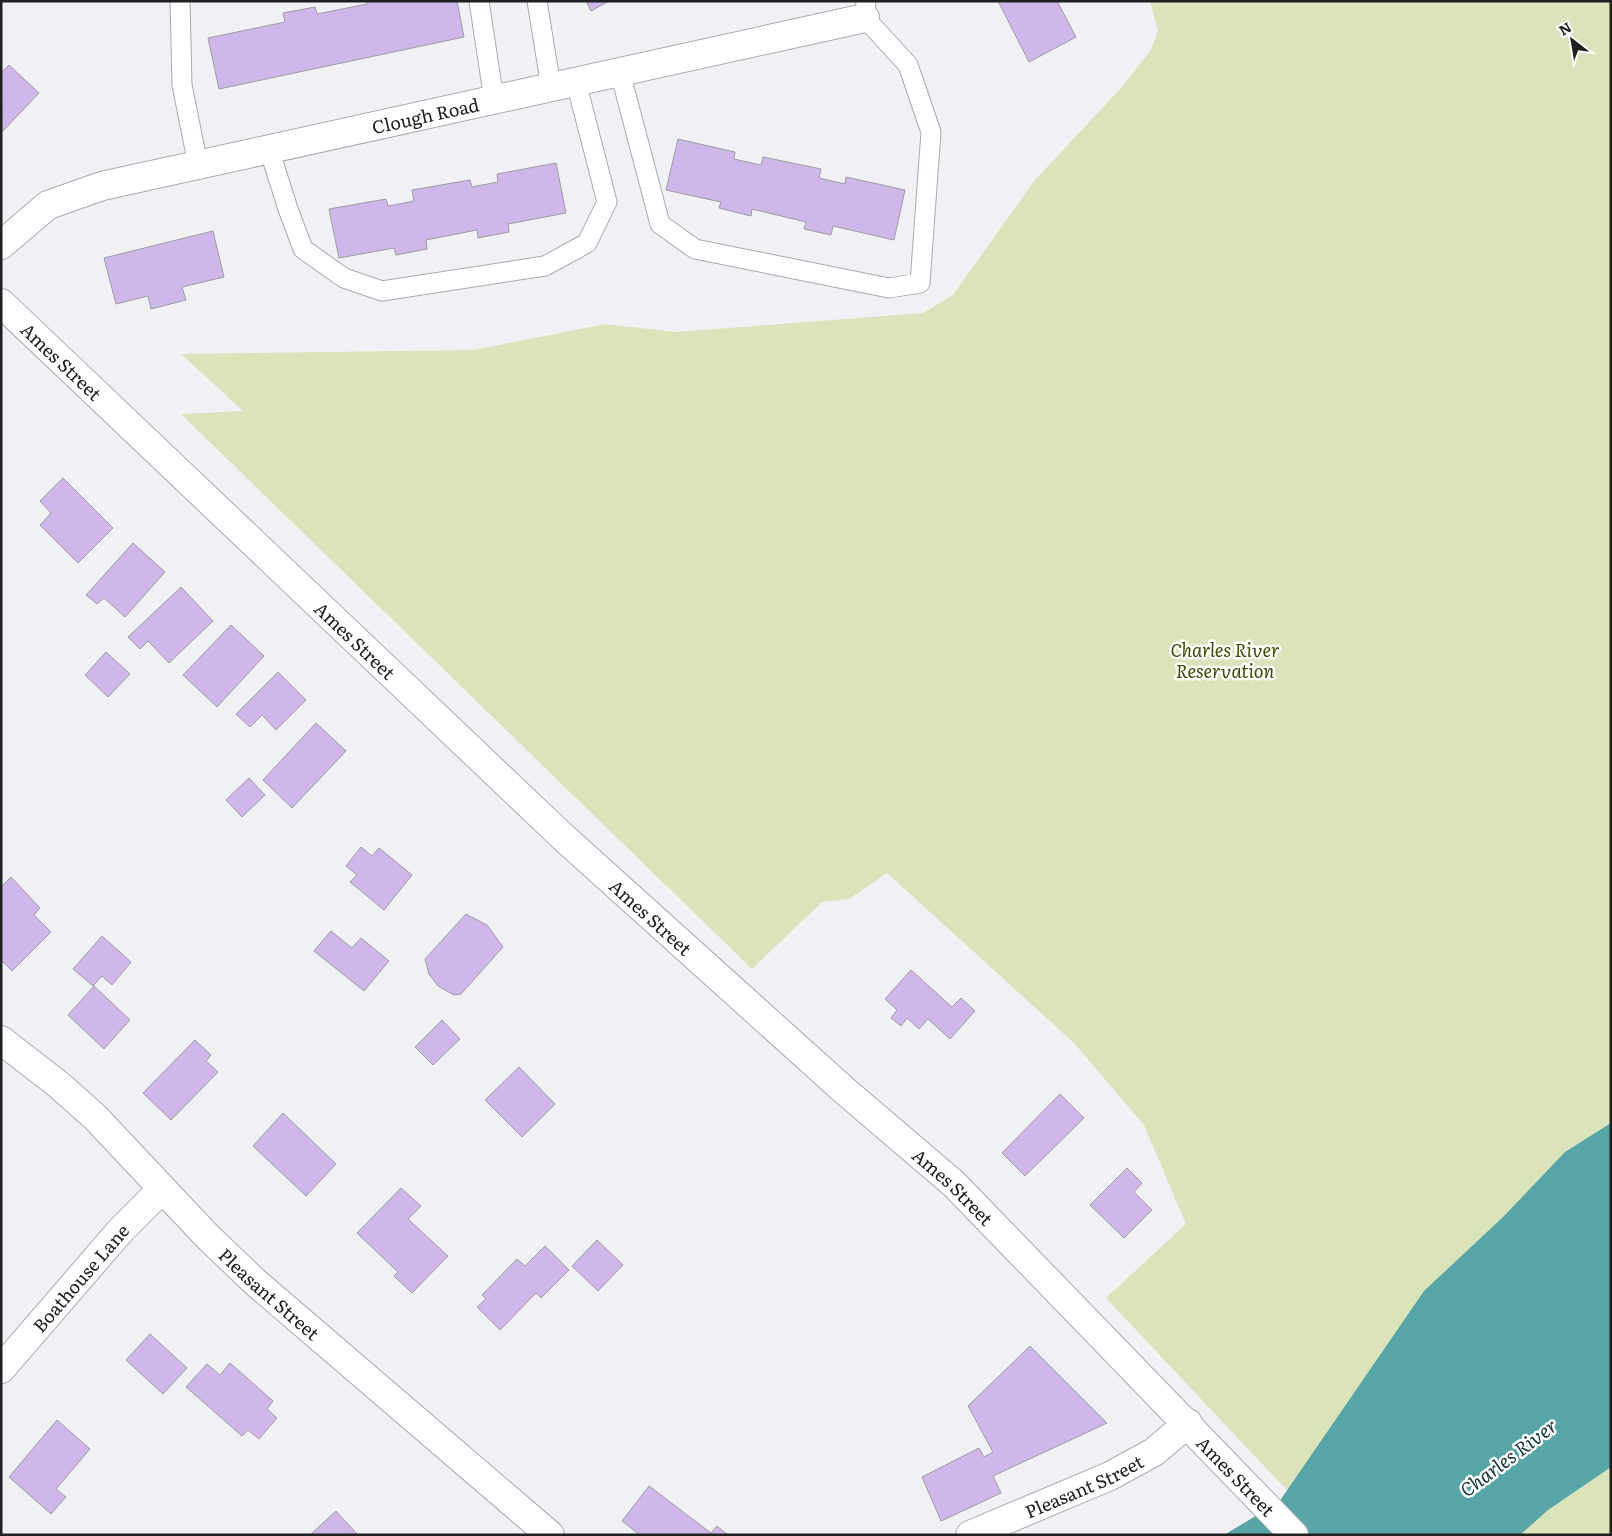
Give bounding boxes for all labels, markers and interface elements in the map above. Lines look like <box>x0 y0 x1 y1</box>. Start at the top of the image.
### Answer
north arrow <box>1547 15 1597 65</box>
text: N <box>1555 16 1575 40</box>
street label: Clough Road <box>369 90 482 140</box>
street label: Ames Street <box>15 316 109 406</box>
street label: Ames Street <box>309 595 403 685</box>
park label: Charles River Reservation <box>1170 636 1280 684</box>
street label: Ames Street <box>604 872 699 961</box>
street label: Ames Street <box>907 1141 1001 1231</box>
street label: Boathouse Lane <box>25 1217 134 1338</box>
street label: Pleasant Street <box>213 1241 327 1346</box>
water label: Charles River <box>1454 1411 1563 1503</box>
street label: Ames Street <box>1191 1429 1282 1522</box>
street label: Pleasant Street <box>1020 1447 1148 1524</box>

